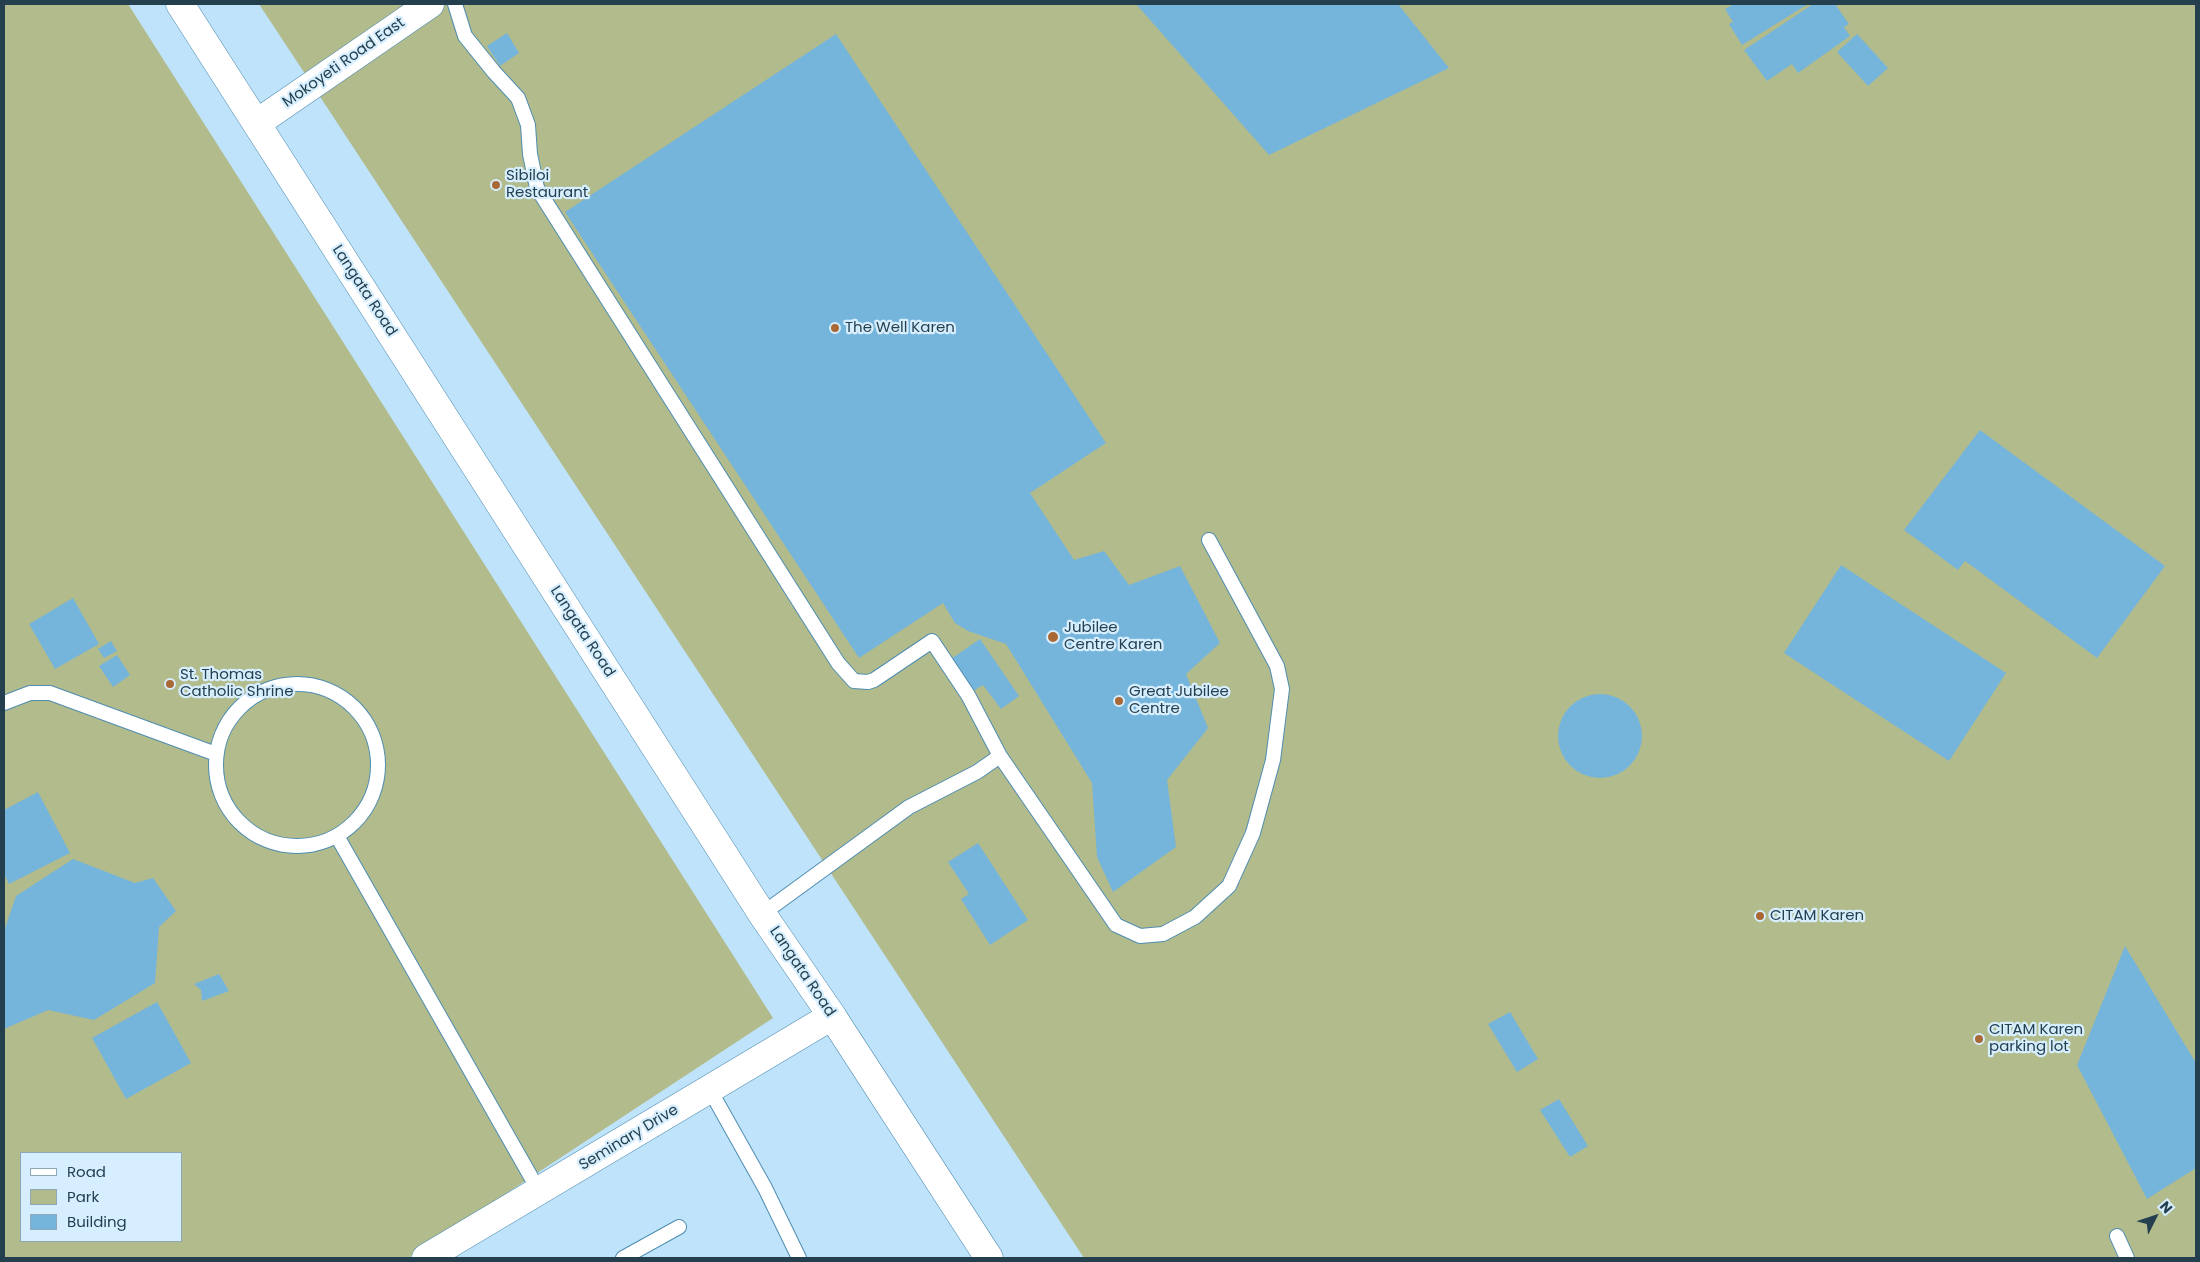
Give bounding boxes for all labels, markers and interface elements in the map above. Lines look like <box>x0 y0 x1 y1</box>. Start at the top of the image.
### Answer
street label: Mokoyeti Road East <box>280 14 408 112</box>
place label: Sibiloi Restaurant <box>506 167 588 202</box>
marker: Sibiloi Restaurant <box>490 179 502 191</box>
street label: Langata Road <box>328 242 400 340</box>
place label: The Well Karen <box>845 319 955 337</box>
marker: The Well Karen <box>829 322 841 334</box>
street label: Langata Road <box>546 583 618 681</box>
place label: Jubilee Centre Karen <box>1064 619 1162 654</box>
marker: Jubilee Centre Karen <box>1046 630 1060 644</box>
place label: St. Thomas Catholic Shrine <box>180 666 293 701</box>
marker: St. Thomas Catholic Shrine <box>164 678 176 690</box>
place label: Great Jubilee Centre <box>1129 683 1229 718</box>
marker: Great Jubilee Centre <box>1113 695 1125 707</box>
place label: CITAM Karen <box>1770 907 1864 925</box>
marker: CITAM Karen <box>1754 910 1766 922</box>
street label: Langata Road <box>765 923 839 1021</box>
place label: CITAM Karen parking lot <box>1989 1021 2083 1056</box>
marker: CITAM Karen parking lot <box>1973 1033 1985 1045</box>
street label: Seminary Drive <box>576 1101 682 1175</box>
legend <box>20 1152 182 1242</box>
text: Road <box>67 1161 106 1182</box>
text: Park <box>67 1186 99 1207</box>
north arrow <box>2130 1192 2180 1242</box>
text: N <box>2155 1197 2177 1218</box>
text: Building <box>67 1211 127 1232</box>

